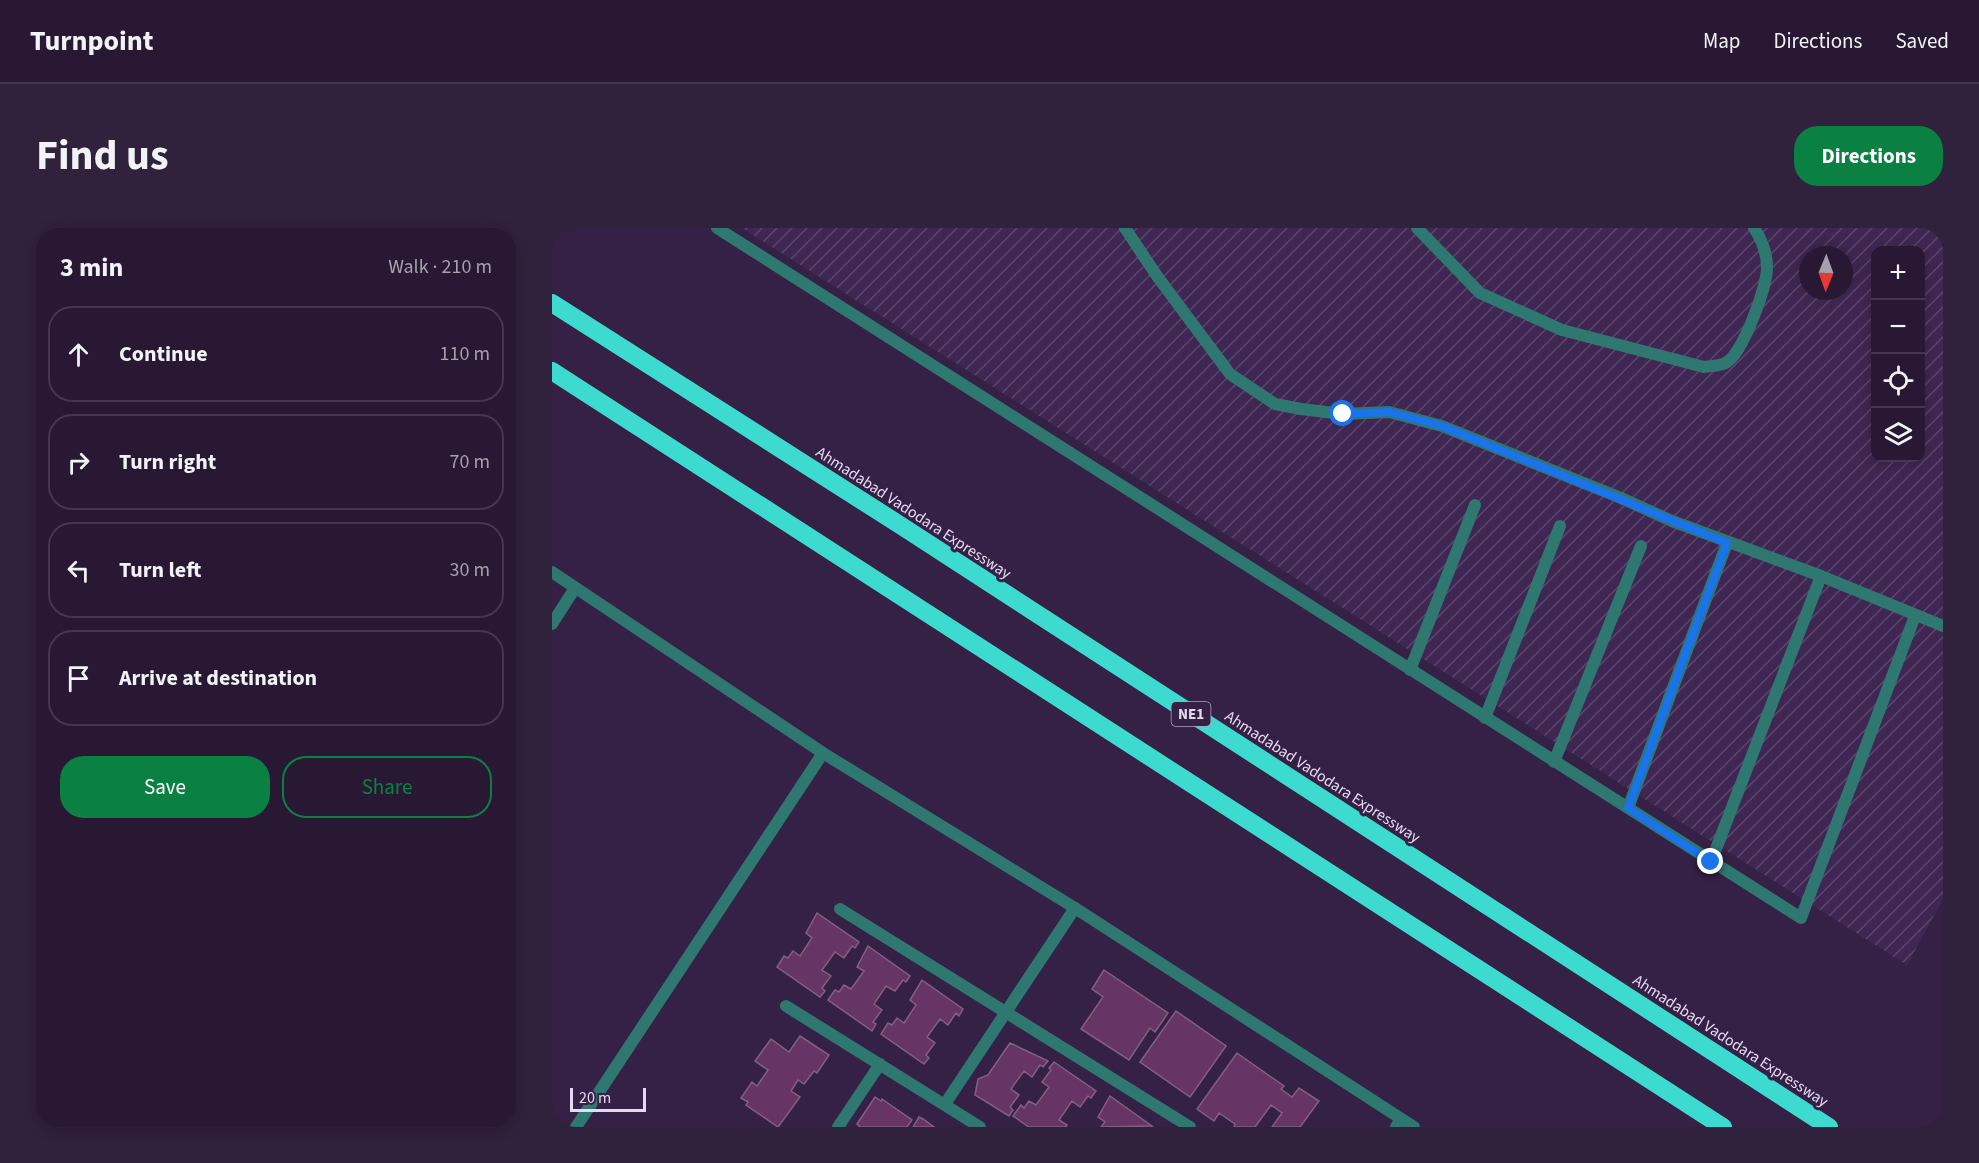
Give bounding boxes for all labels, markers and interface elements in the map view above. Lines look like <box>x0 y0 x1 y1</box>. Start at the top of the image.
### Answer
text: Turnpoint <box>30 21 154 61</box>
text: Map <box>1703 26 1741 56</box>
text: Directions <box>1774 26 1862 56</box>
text: Saved <box>1895 26 1949 56</box>
text: Find us <box>36 126 169 186</box>
button: Directions <box>1794 126 1943 186</box>
north arrow <box>1799 246 1853 300</box>
map controls <box>1871 246 1925 462</box>
button: + <box>1871 246 1925 300</box>
text: 3 min <box>60 249 123 286</box>
text: Walk · 210 m <box>388 253 492 281</box>
button: − <box>1871 300 1925 354</box>
icon: ahead <box>62 338 95 371</box>
text: Continue <box>119 338 208 370</box>
text: 110 m <box>440 340 490 368</box>
button: locate <box>1871 354 1925 408</box>
route start <box>1329 400 1355 426</box>
button: layers <box>1871 408 1925 462</box>
street label: Ahmadabad Vadodara Expressway <box>811 441 1016 585</box>
icon: right <box>62 446 95 479</box>
text: Turn right <box>119 446 216 478</box>
text: 70 m <box>450 448 490 476</box>
icon: left <box>62 554 95 587</box>
text: Turn left <box>119 554 201 586</box>
text: 30 m <box>450 556 490 584</box>
icon: arrive <box>62 662 95 695</box>
text: Arrive at destination <box>119 662 317 694</box>
road number: NE1 <box>1172 702 1210 726</box>
street label: Ahmadabad Vadodara Expressway <box>1220 705 1425 849</box>
button: Save <box>60 756 270 818</box>
button: Share <box>282 756 492 818</box>
route end <box>1697 848 1723 874</box>
street label: Ahmadabad Vadodara Expressway <box>1628 969 1833 1113</box>
scale bar <box>570 1085 646 1112</box>
text: 20 m <box>579 1087 611 1109</box>

